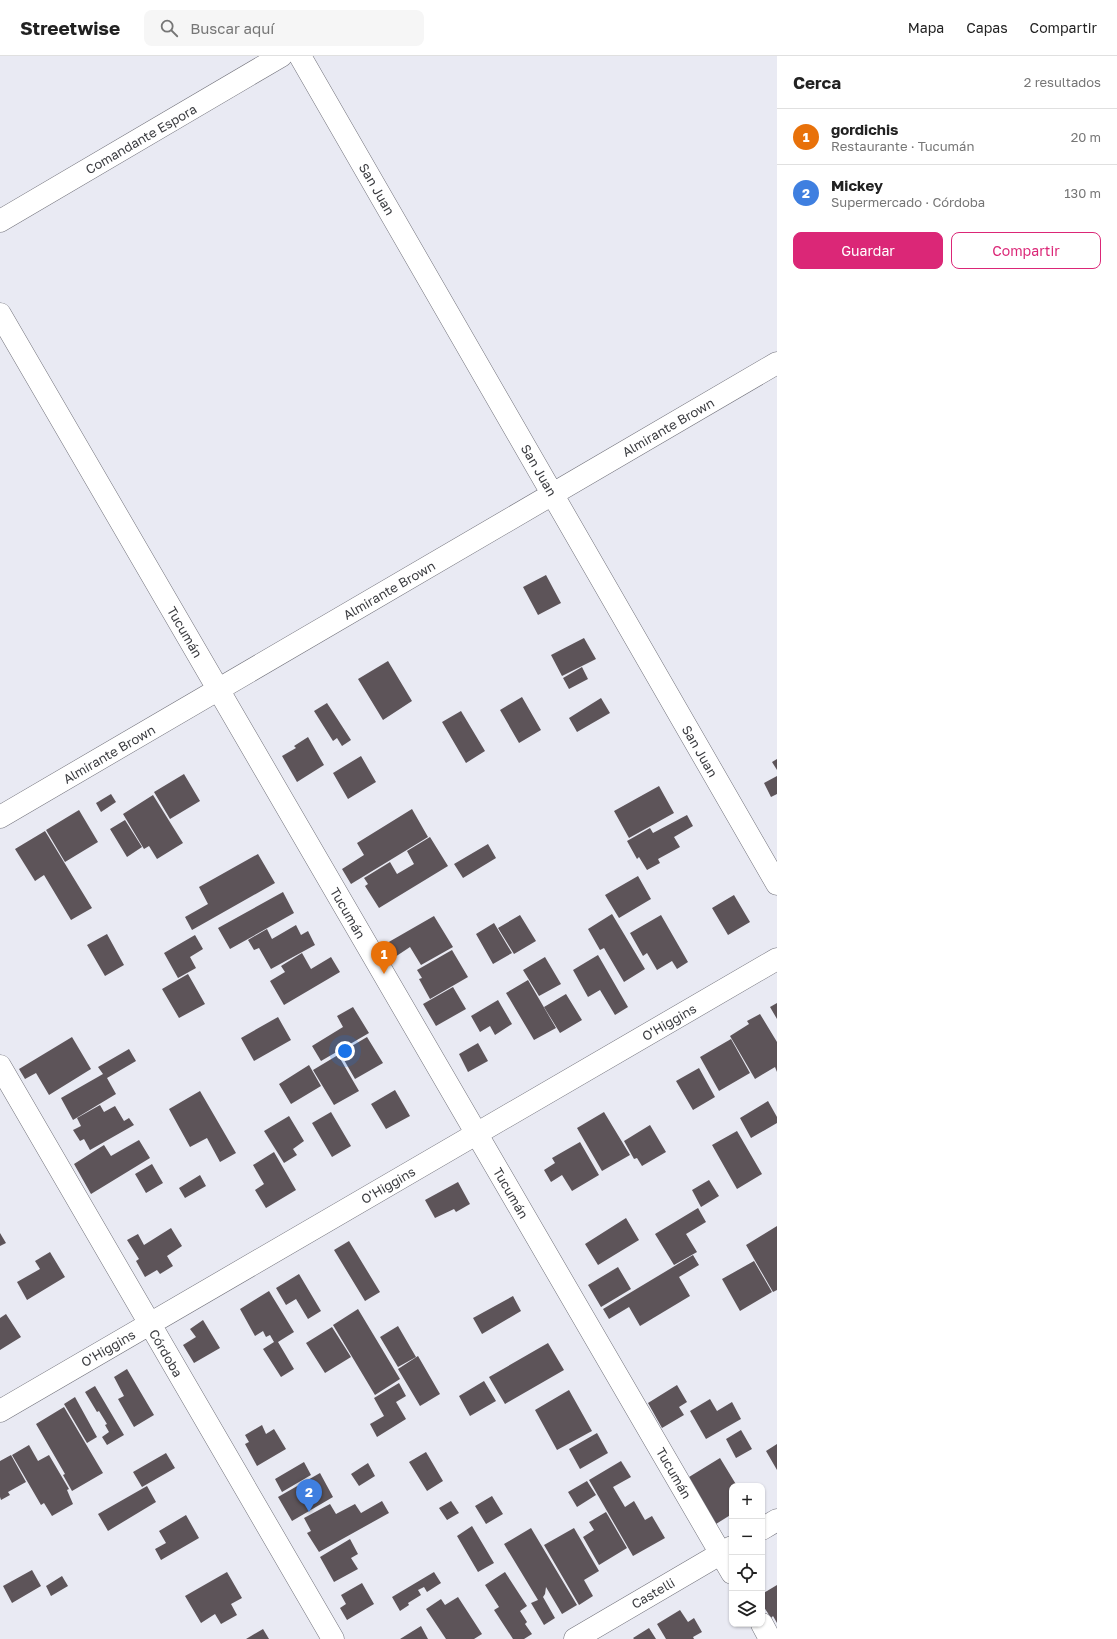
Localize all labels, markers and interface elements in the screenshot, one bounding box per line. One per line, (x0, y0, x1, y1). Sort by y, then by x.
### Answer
search box (144, 10, 424, 46)
text: Streetwise (20, 16, 120, 39)
icon: search (158, 17, 180, 39)
text: Buscar aquí (190, 19, 274, 37)
text: Mapa (908, 19, 944, 36)
text: Capas (966, 19, 1008, 36)
text: Compartir (1030, 19, 1097, 36)
text: Cerca (793, 72, 841, 93)
text: 2 resultados (1024, 74, 1101, 90)
street label: Comandante Espora (83, 101, 199, 177)
text: gordichis (831, 120, 898, 138)
text: 1 (803, 129, 809, 145)
text: 20 m (1071, 129, 1101, 145)
text: Restaurante · Tucumán (831, 138, 974, 154)
street label: San Juan (356, 160, 398, 218)
text: Mickey (831, 176, 883, 194)
text: 2 (802, 185, 810, 201)
text: 130 m (1064, 185, 1101, 201)
text: Supermercado · Córdoba (831, 194, 985, 210)
button: Guardar (793, 232, 943, 269)
button: Compartir (951, 232, 1101, 269)
street label: Almirante Brown (619, 394, 717, 460)
street label: San Juan (518, 441, 560, 499)
street label: Almirante Brown (340, 557, 438, 623)
street label: Tucumán (164, 604, 206, 660)
street label: Almirante Brown (60, 721, 158, 787)
street label: San Juan (679, 722, 721, 780)
street label: Tucumán (327, 885, 369, 941)
pin: 1 (371, 941, 397, 974)
street label: O'Higgins (639, 1000, 699, 1044)
your location (335, 1041, 355, 1061)
street label: O'Higgins (358, 1163, 418, 1207)
street label: Tucumán (490, 1165, 532, 1221)
street label: O'Higgins (78, 1326, 138, 1370)
street label: Córdoba (146, 1326, 186, 1380)
street label: Tucumán (653, 1445, 695, 1501)
pin: 2 (296, 1479, 322, 1512)
map controls (729, 1483, 765, 1627)
button: + (729, 1483, 765, 1519)
button: − (729, 1519, 765, 1555)
button: locate (729, 1555, 765, 1591)
street label: Castelli (628, 1574, 678, 1612)
button: layers (729, 1591, 765, 1627)

